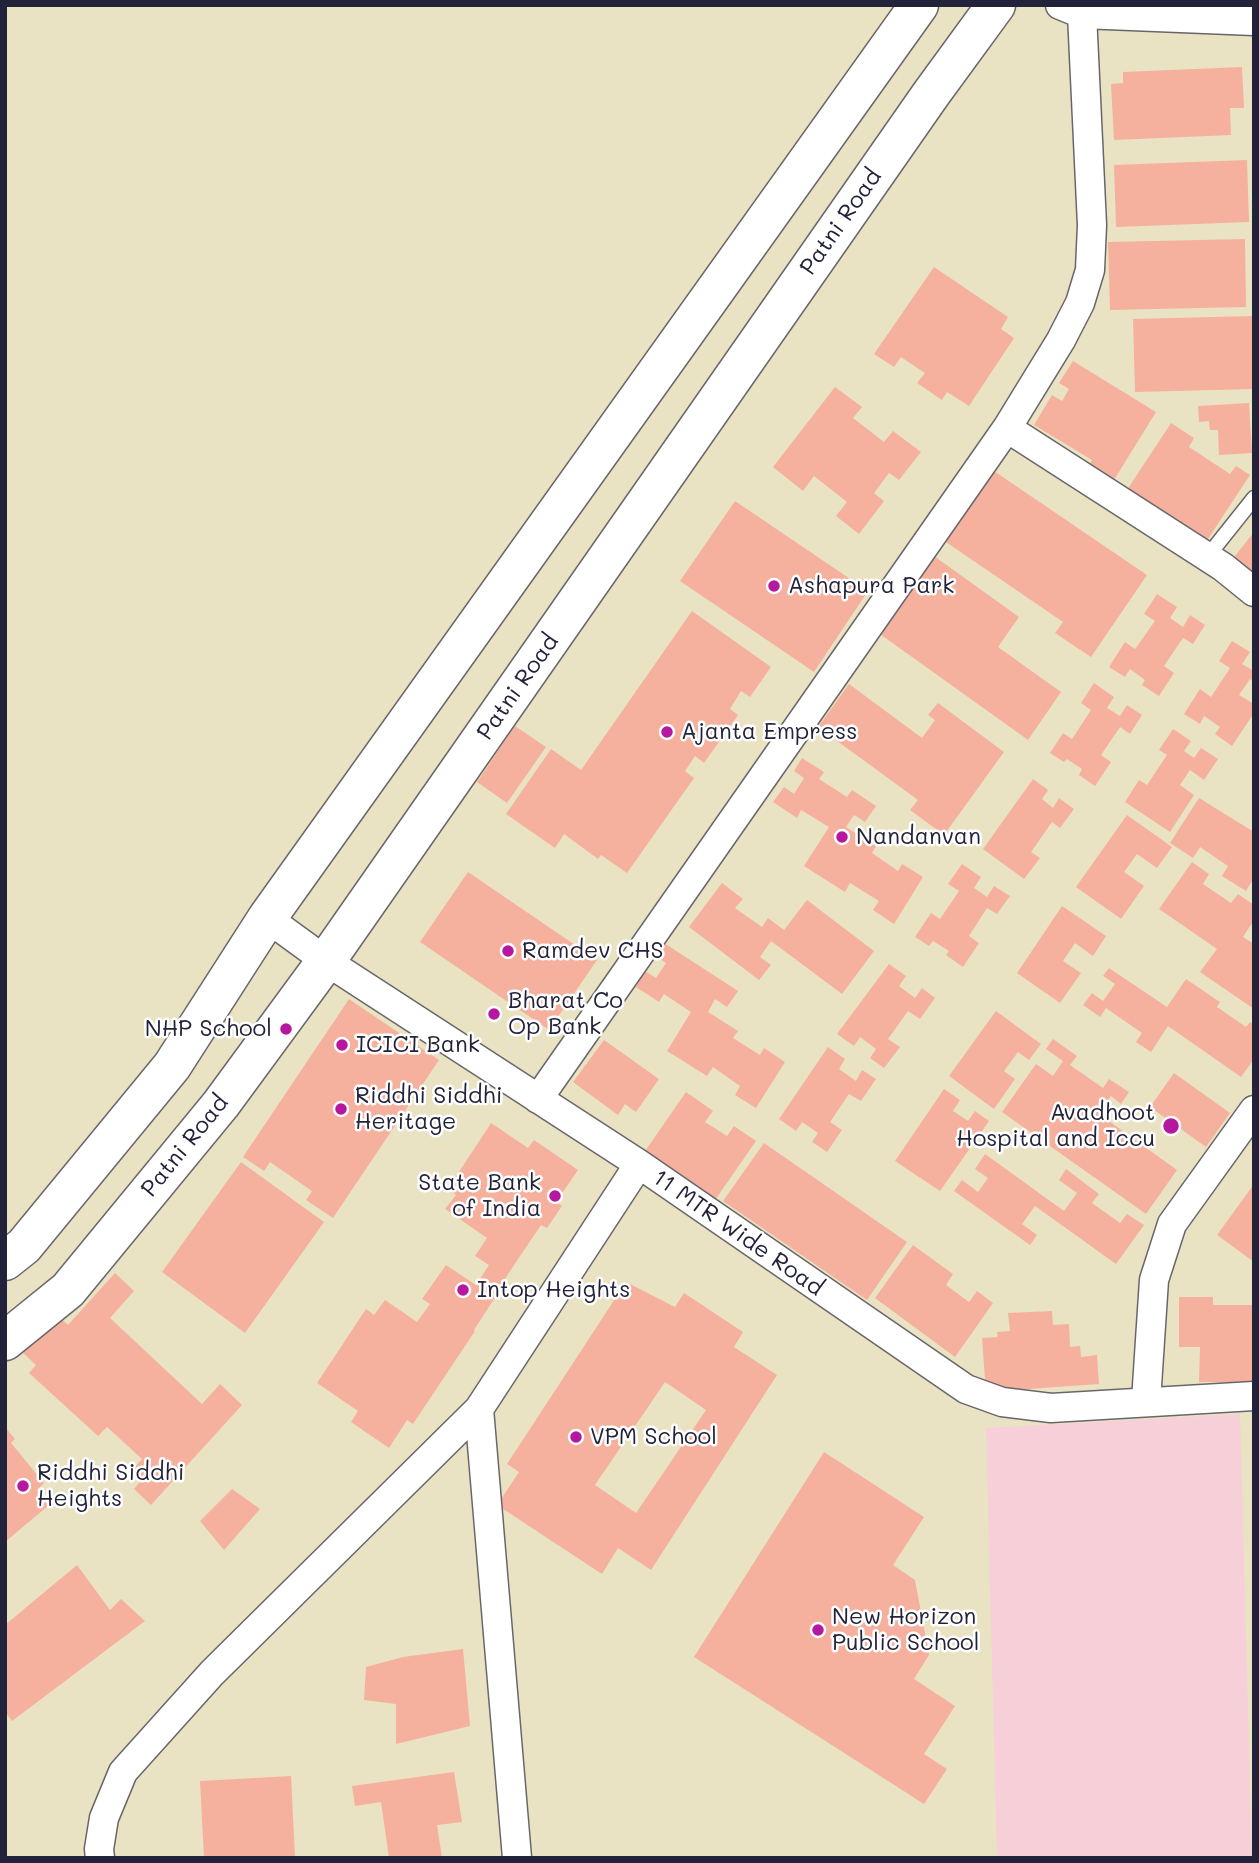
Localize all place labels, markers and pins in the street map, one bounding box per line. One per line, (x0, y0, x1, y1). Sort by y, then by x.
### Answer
place label: Ashapura Park (788, 572, 955, 600)
marker: Ashapura Park (766, 578, 782, 594)
place label: Ajanta Empress (681, 718, 857, 746)
marker: Ajanta Empress (659, 724, 675, 740)
place label: Nandanvan (856, 823, 981, 851)
marker: Nandanvan (834, 829, 850, 845)
place label: Ramdev CHS (522, 937, 664, 965)
marker: Ramdev CHS (500, 943, 516, 959)
place label: Bharat Co Op Bank (508, 987, 623, 1041)
marker: Bharat Co Op Bank (486, 1006, 502, 1022)
place label: NHP School (145, 1015, 272, 1043)
marker: NHP School (278, 1021, 294, 1037)
place label: ICICI Bank (356, 1031, 480, 1059)
marker: ICICI Bank (334, 1037, 350, 1053)
place label: Riddhi Siddhi Heritage (355, 1082, 502, 1136)
place label: Avadhoot Hospital and Iccu (956, 1099, 1155, 1153)
marker: Riddhi Siddhi Heritage (333, 1101, 349, 1117)
marker: Avadhoot Hospital and Iccu (1161, 1116, 1181, 1136)
place label: State Bank of India (418, 1169, 541, 1223)
marker: State Bank of India (547, 1188, 563, 1204)
place label: Intop Heights (477, 1276, 630, 1304)
marker: Intop Heights (455, 1282, 471, 1298)
place label: VPM School (590, 1423, 717, 1451)
marker: VPM School (568, 1429, 584, 1445)
place label: Riddhi Siddhi Heights (37, 1459, 184, 1513)
marker: Riddhi Siddhi Heights (15, 1478, 31, 1494)
place label: New Horizon Public School (832, 1603, 979, 1657)
marker: New Horizon Public School (810, 1622, 826, 1638)

